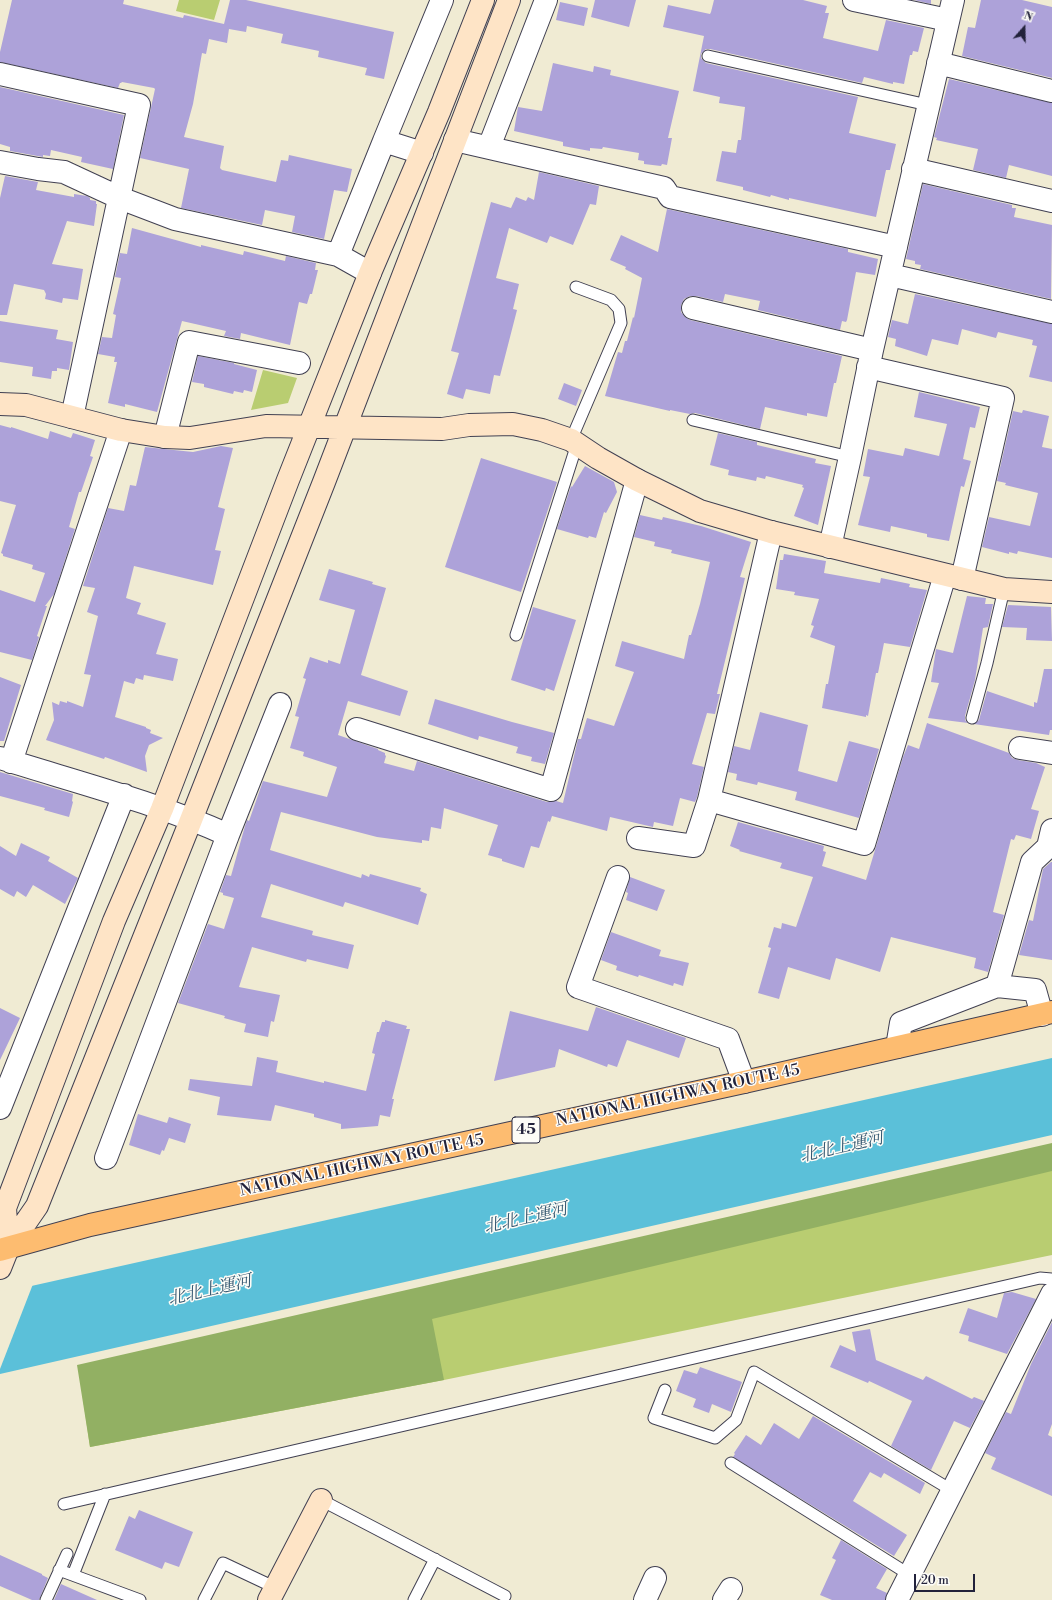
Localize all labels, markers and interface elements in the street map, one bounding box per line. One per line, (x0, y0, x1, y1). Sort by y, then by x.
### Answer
north arrow (1004, 8, 1044, 48)
text: N (1022, 9, 1035, 25)
street label: NATIONAL HIGHWAY ROUTE 45 (554, 1061, 802, 1131)
road number: 45 (512, 1117, 540, 1143)
water label: 北北上運河 (798, 1129, 886, 1167)
street label: NATIONAL HIGHWAY ROUTE 45 (238, 1131, 486, 1201)
water label: 北北上運河 (482, 1200, 570, 1238)
water label: 北北上運河 (166, 1272, 254, 1310)
scale bar (916, 1566, 977, 1592)
text: 20 m (921, 1573, 949, 1588)

